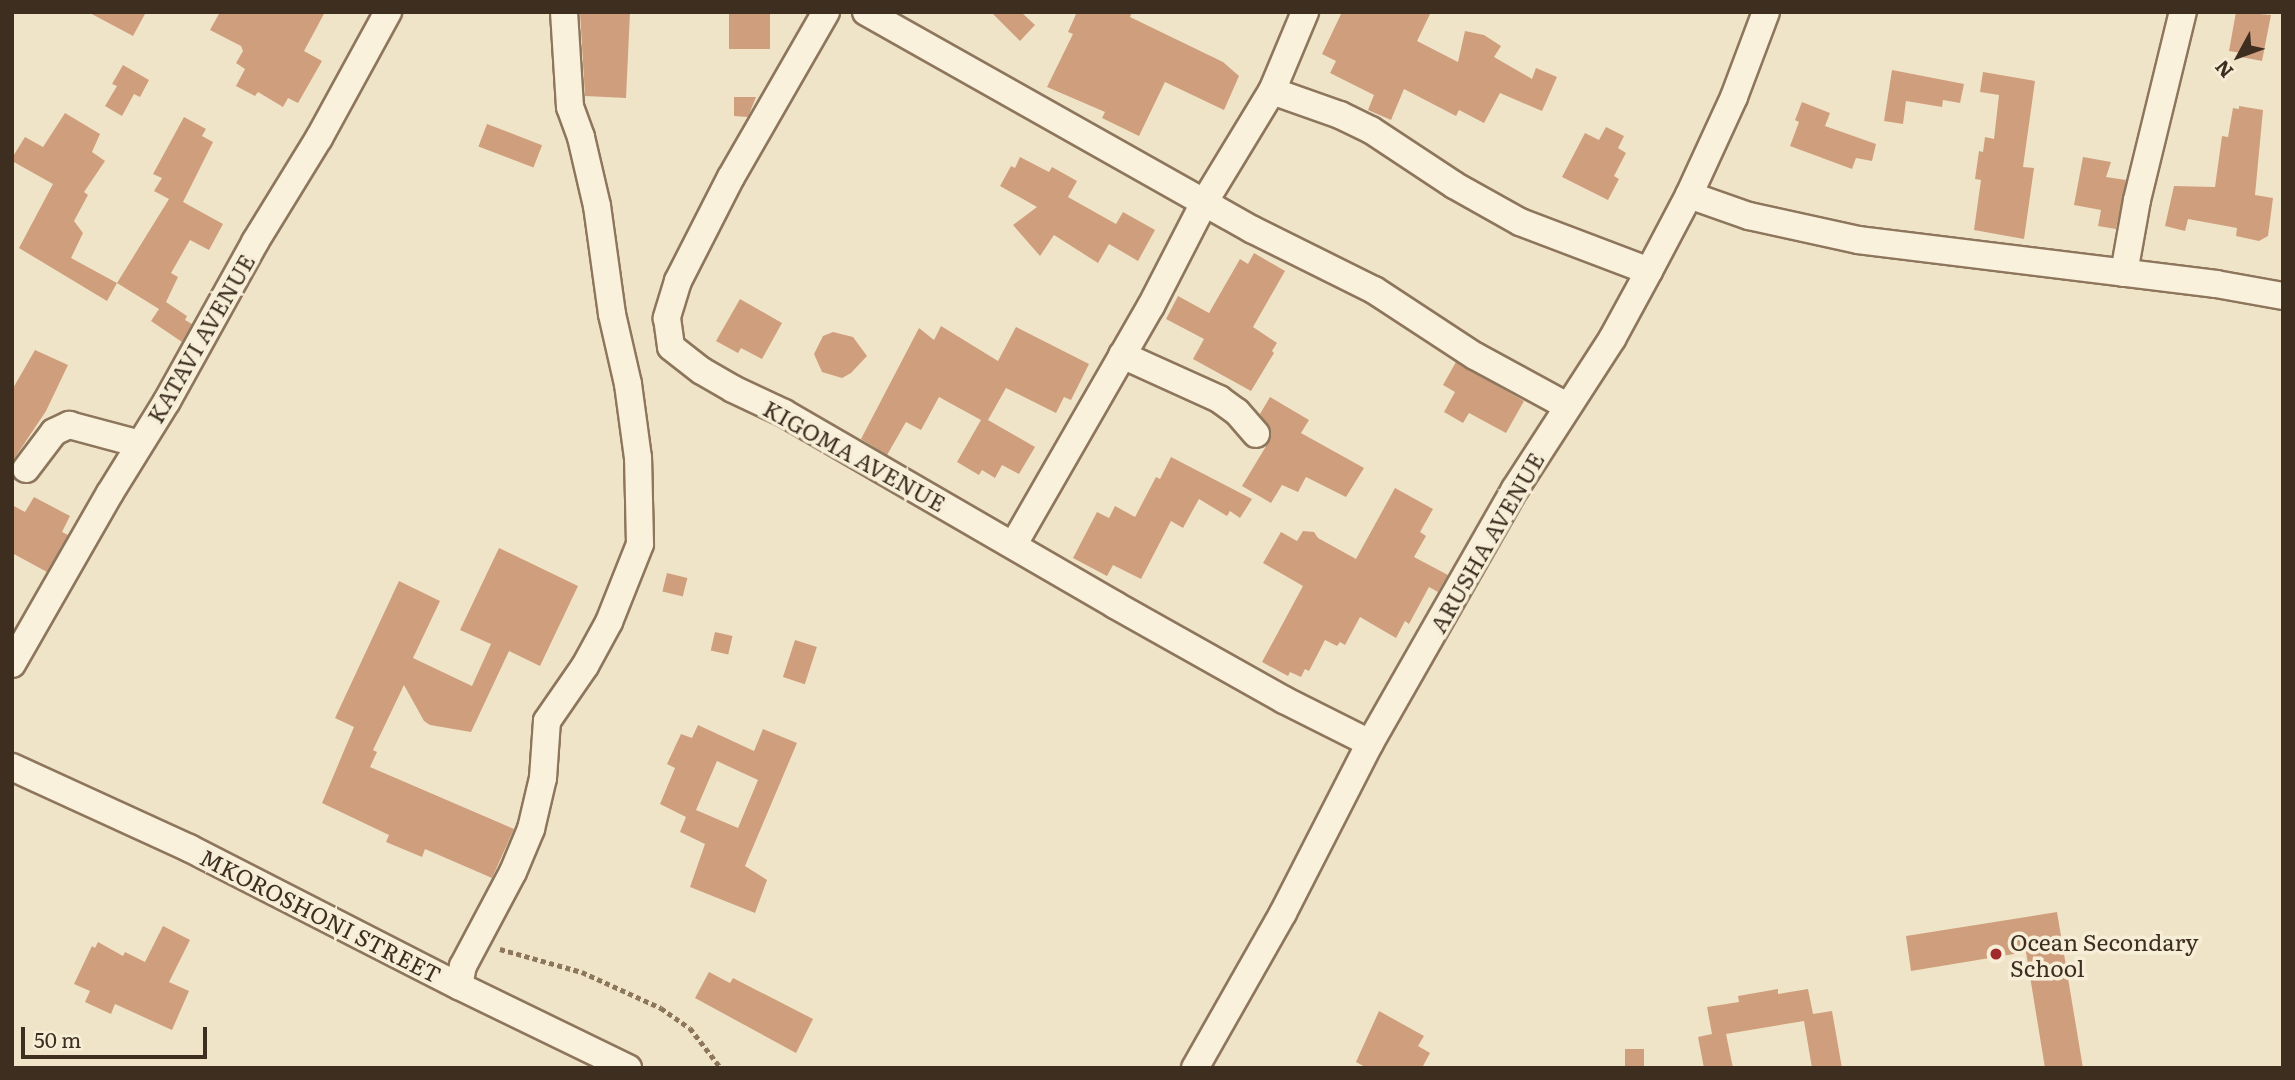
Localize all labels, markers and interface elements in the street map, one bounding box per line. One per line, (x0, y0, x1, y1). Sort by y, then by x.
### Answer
north arrow (2204, 21, 2274, 91)
text: N (2207, 55, 2239, 85)
street label: KATAVI AVENUE (140, 249, 260, 427)
street label: KIGOMA AVENUE (759, 393, 951, 517)
street label: ARUSHA AVENUE (1423, 447, 1549, 637)
street label: MKOROSHONI STREET (196, 842, 446, 988)
place label: Ocean Secondary School (2010, 927, 2199, 981)
marker: Ocean Secondary School (1988, 946, 2004, 962)
scale bar (24, 1014, 210, 1058)
text: 50 m (34, 1023, 81, 1054)

